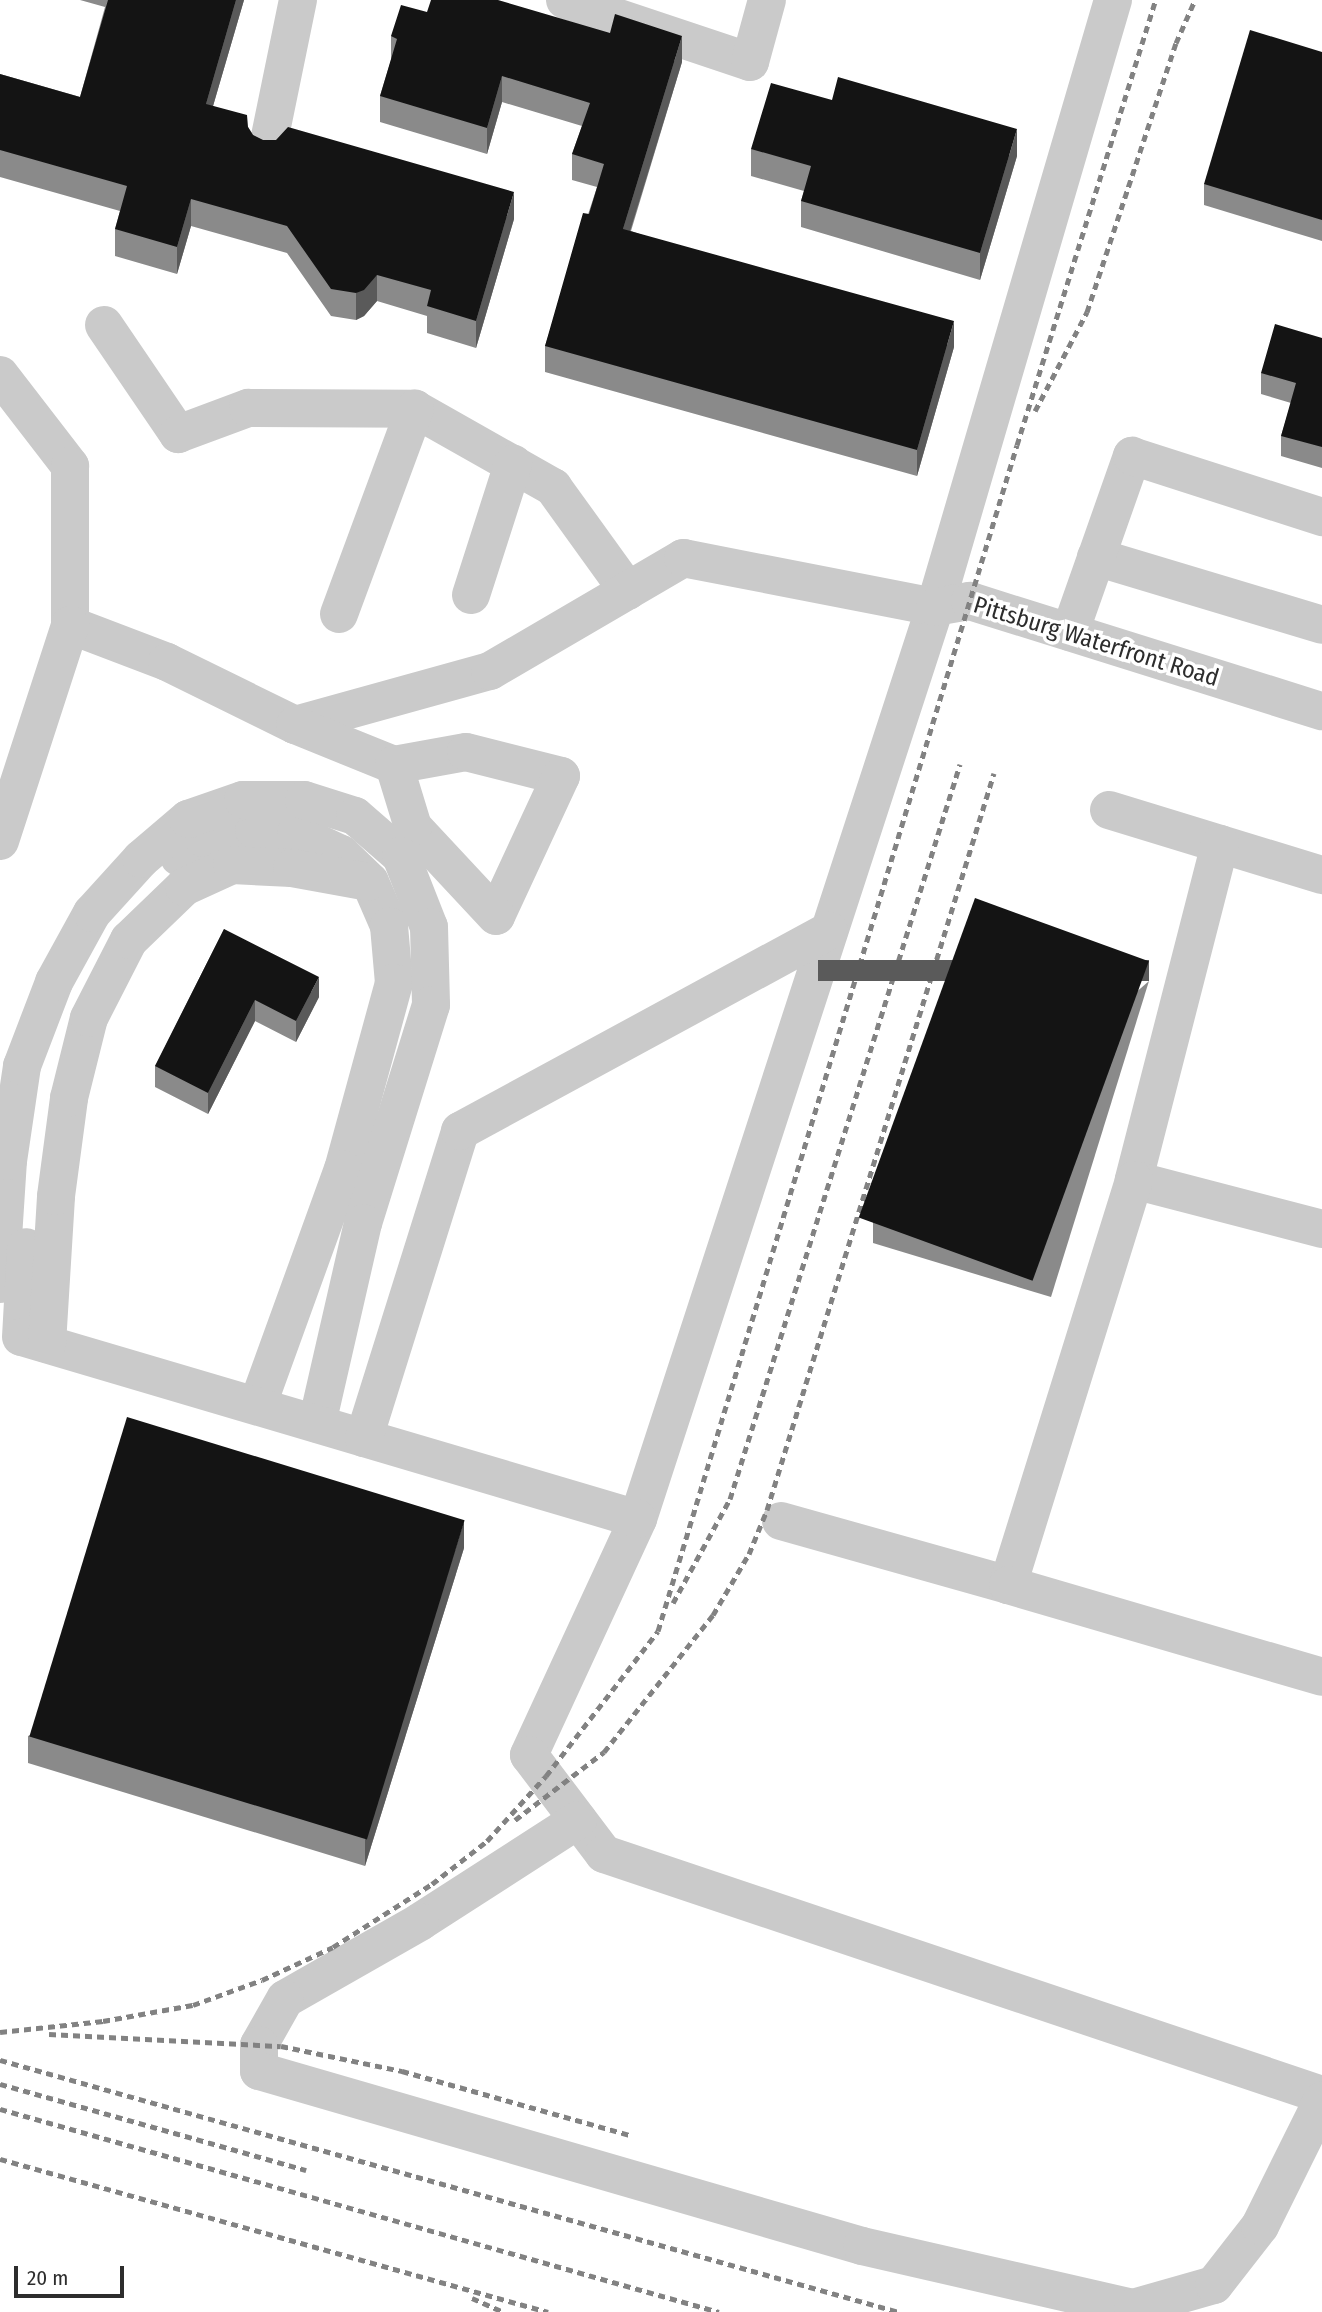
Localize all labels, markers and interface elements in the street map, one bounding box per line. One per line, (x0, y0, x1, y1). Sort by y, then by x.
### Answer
street label: Pittsburg Waterfront Road (970, 591, 1222, 693)
scale bar (18, 2252, 128, 2296)
text: 20 m (27, 2265, 68, 2291)

